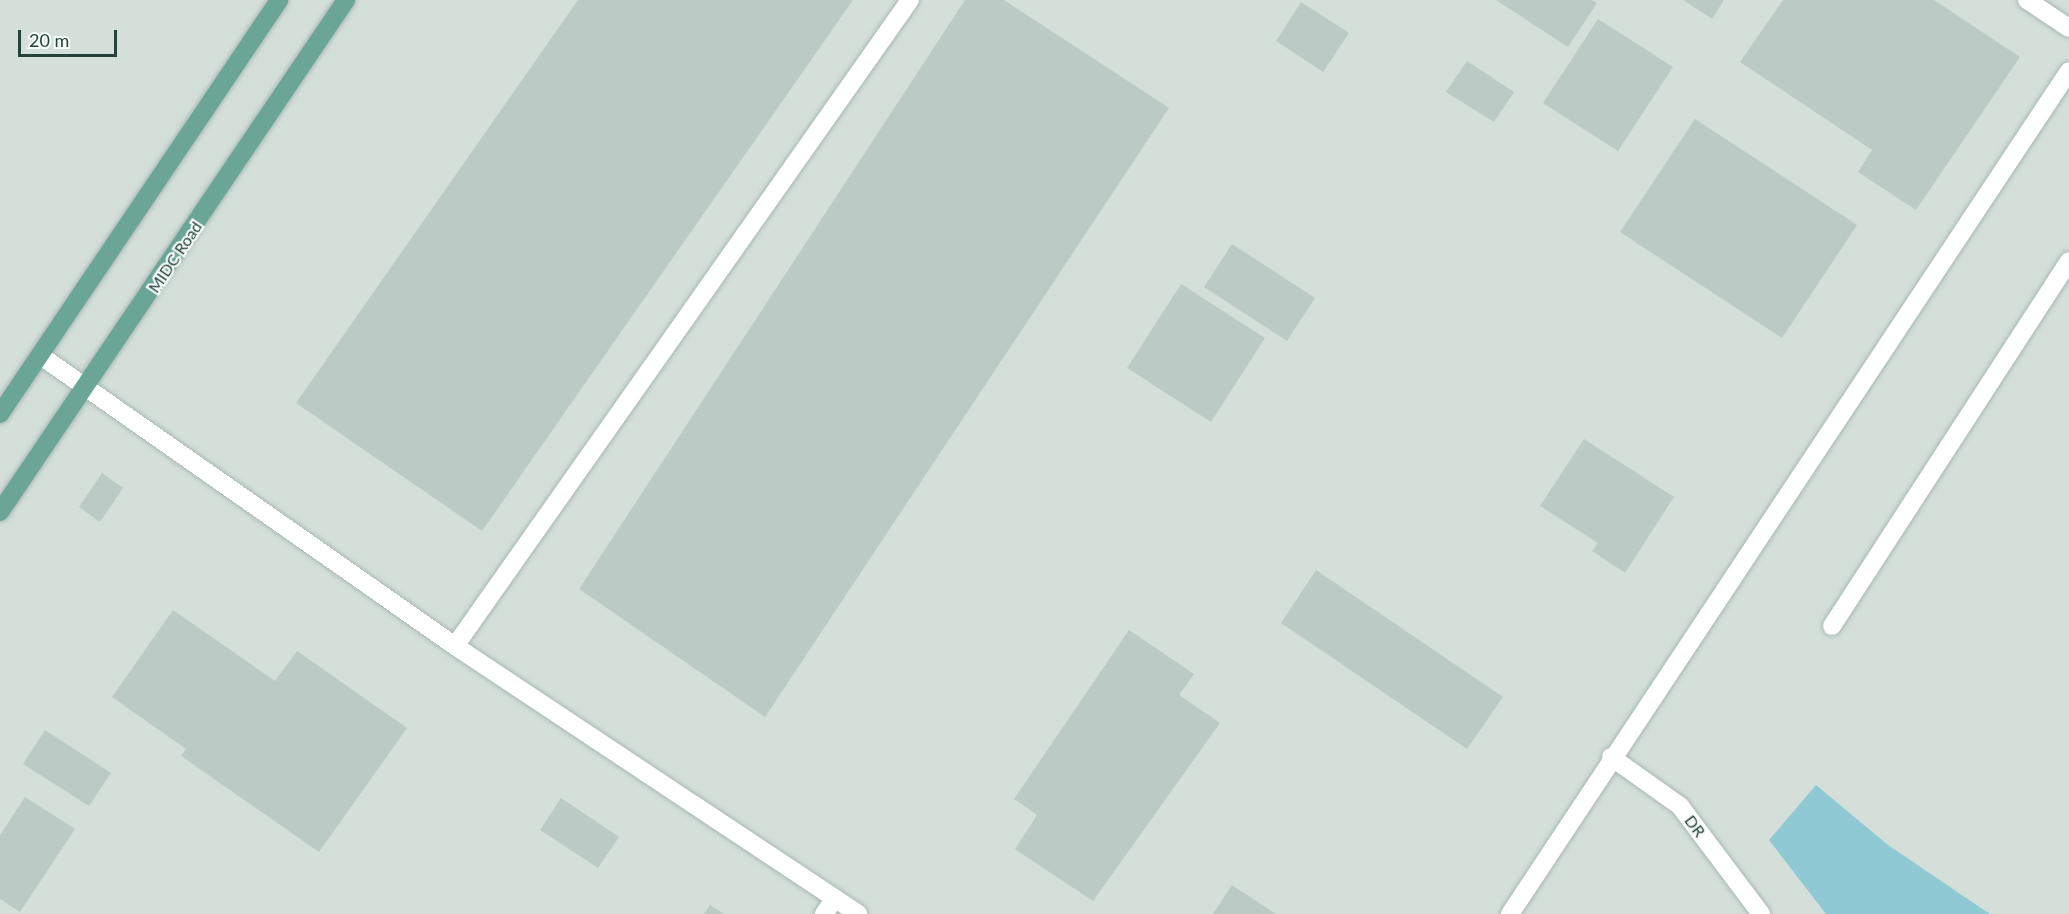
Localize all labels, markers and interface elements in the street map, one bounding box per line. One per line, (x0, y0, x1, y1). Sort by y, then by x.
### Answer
scale bar (21, 18, 120, 56)
text: 20 m (29, 29, 69, 51)
street label: MIDC Road (144, 218, 206, 296)
street label: DR (1681, 811, 1709, 841)

